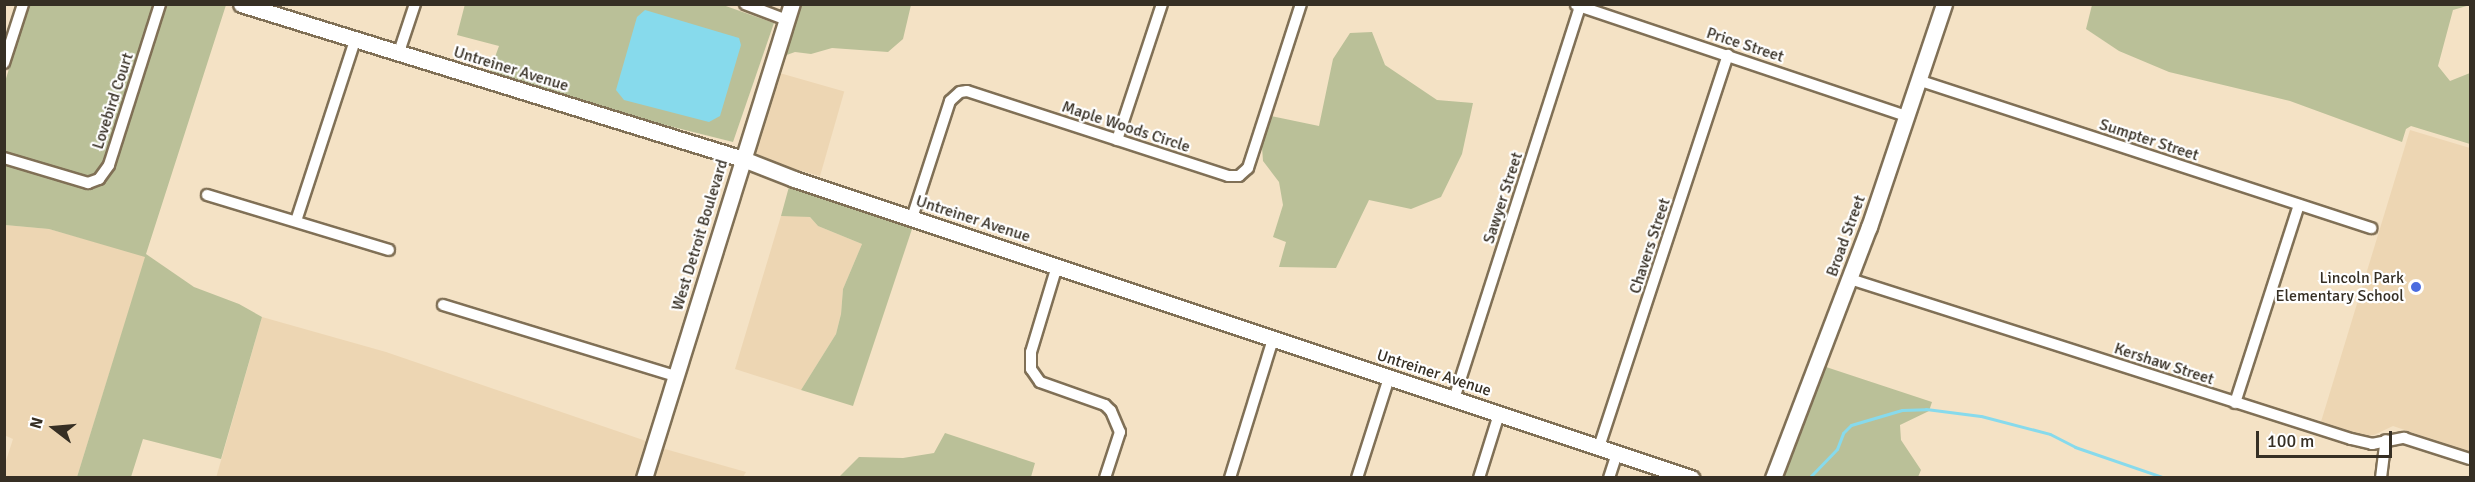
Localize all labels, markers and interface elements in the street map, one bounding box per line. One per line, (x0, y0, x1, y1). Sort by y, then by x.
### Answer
street label: Price Street (1704, 24, 1786, 66)
street label: Untreiner Avenue (451, 42, 571, 96)
street label: Lovebird Court (88, 50, 138, 152)
street label: Maple Woods Circle (1059, 97, 1193, 157)
street label: Sumpter Street (2097, 115, 2201, 165)
street label: Sawyer Street (1479, 150, 1527, 246)
street label: West Detroit Boulevard (668, 157, 732, 313)
street label: Untreiner Avenue (913, 191, 1033, 247)
street label: Broad Street (1822, 193, 1870, 279)
street label: Chavers Street (1626, 196, 1674, 296)
place label: Lincoln Park Elementary School (2275, 268, 2404, 306)
marker: Lincoln Park Elementary School (2409, 280, 2423, 294)
street label: Kershaw Street (2112, 339, 2216, 389)
street label: Untreiner Avenue (1374, 345, 1494, 401)
north arrow (24, 398, 84, 458)
text: N (26, 415, 48, 431)
scale bar (2259, 419, 2396, 457)
text: 100 m (2267, 430, 2314, 452)

